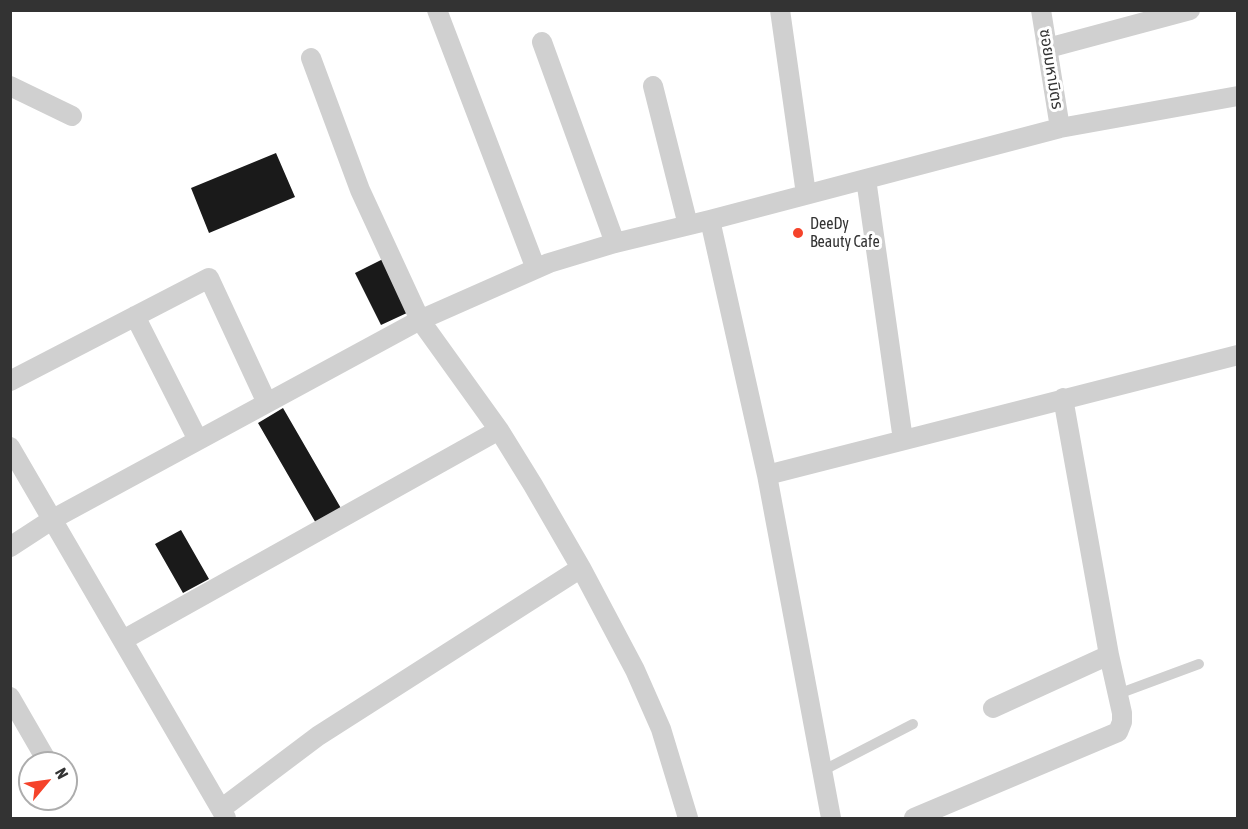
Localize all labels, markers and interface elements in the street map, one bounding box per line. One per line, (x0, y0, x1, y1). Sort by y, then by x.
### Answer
street label: ซอยมหามิตร (1035, 27, 1067, 111)
place label: DeeDy Beauty Cafe (810, 214, 880, 252)
marker: DeeDy Beauty Cafe (791, 226, 805, 240)
north arrow (18, 751, 78, 811)
text: N (52, 765, 72, 782)

